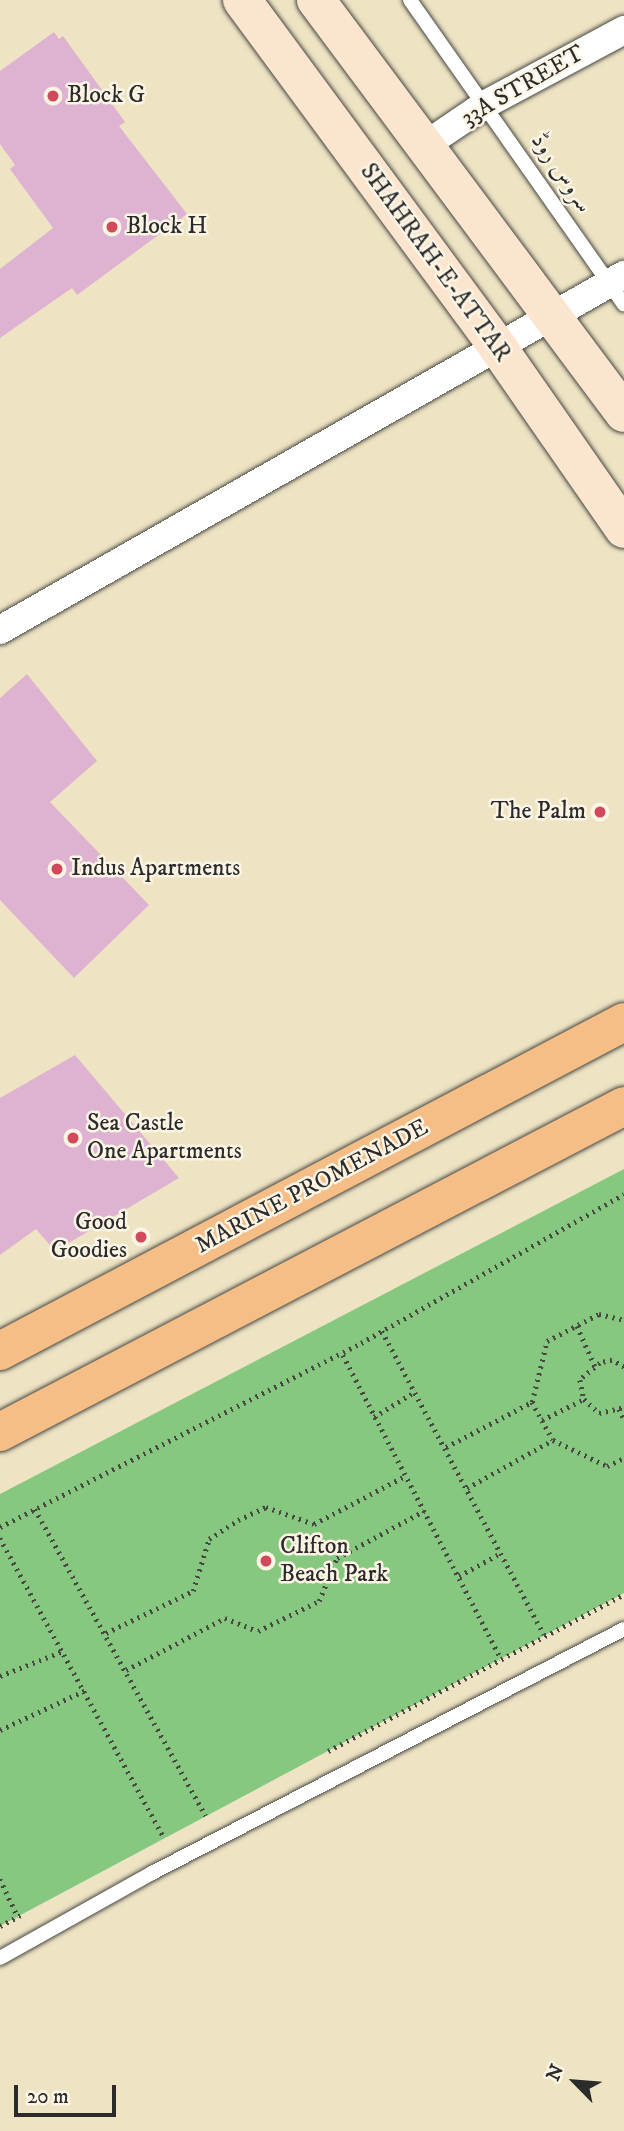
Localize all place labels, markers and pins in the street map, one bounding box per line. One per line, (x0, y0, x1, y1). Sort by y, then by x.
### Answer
place label: Block G (67, 82, 145, 110)
marker: Block G (45, 88, 61, 104)
place label: Block H (126, 213, 207, 241)
marker: Block H (104, 219, 120, 235)
place label: The Palm (491, 798, 586, 826)
marker: The Palm (592, 804, 608, 820)
place label: Indus Apartments (71, 855, 240, 883)
marker: Indus Apartments (49, 861, 65, 877)
place label: Sea Castle One Apartments (87, 1110, 242, 1166)
marker: Sea Castle One Apartments (65, 1130, 81, 1146)
place label: Good Goodies (51, 1209, 127, 1265)
marker: Good Goodies (133, 1229, 149, 1245)
place label: Clifton Beach Park (280, 1533, 388, 1589)
marker: Clifton Beach Park (258, 1553, 274, 1569)

